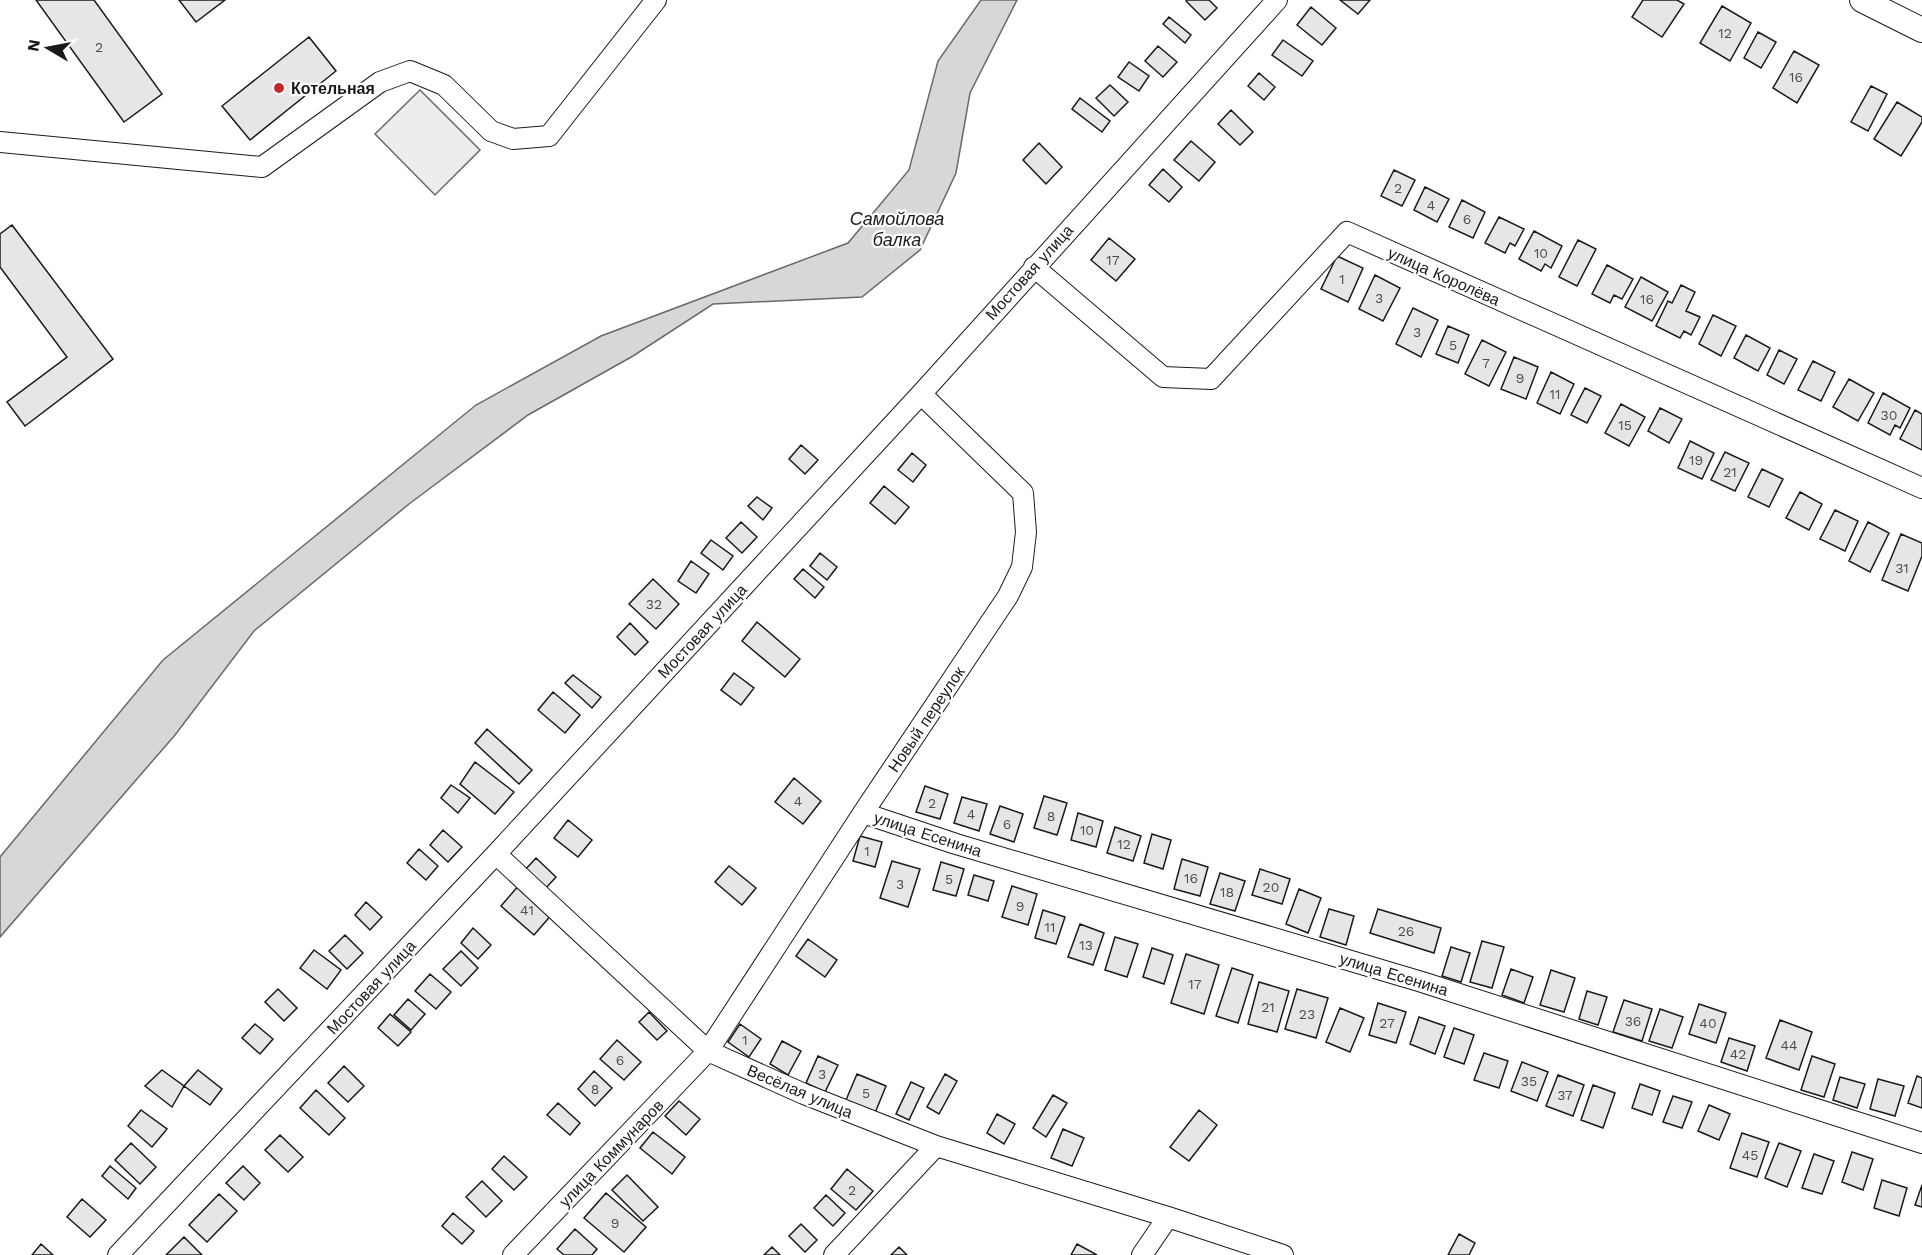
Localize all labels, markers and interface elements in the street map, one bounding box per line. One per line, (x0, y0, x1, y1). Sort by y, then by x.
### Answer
north arrow (18, 18, 78, 78)
house number: 12 (1718, 25, 1732, 41)
text: N (23, 38, 44, 53)
house number: 2 (95, 39, 103, 55)
house number: 16 (1789, 69, 1803, 85)
place label: Котельная (291, 79, 375, 98)
marker: Котельная (272, 81, 286, 95)
house number: 2 (1394, 180, 1402, 196)
house number: 4 (1427, 197, 1435, 213)
water label: Самойлова балка (850, 208, 944, 250)
house number: 6 (1463, 211, 1471, 227)
street label: Мостовая улица (982, 221, 1077, 324)
street label: улица Королёва (1385, 243, 1503, 310)
house number: 10 (1534, 245, 1548, 261)
house number: 17 (1106, 252, 1120, 268)
house number: 1 (1339, 271, 1345, 287)
house number: 3 (1375, 290, 1383, 306)
house number: 16 (1640, 291, 1654, 307)
house number: 3 (1413, 324, 1421, 340)
house number: 5 (1449, 337, 1457, 353)
house number: 7 (1482, 355, 1490, 371)
house number: 9 (1516, 370, 1524, 386)
house number: 11 (1550, 386, 1560, 402)
house number: 30 (1881, 407, 1897, 423)
house number: 15 (1618, 417, 1632, 433)
house number: 19 (1689, 452, 1703, 468)
house number: 21 (1723, 464, 1737, 480)
house number: 31 (1895, 560, 1909, 576)
street label: Мостовая улица (654, 580, 751, 682)
house number: 32 (646, 596, 662, 612)
street label: Новый переулок (884, 662, 969, 776)
house number: 4 (794, 793, 802, 809)
house number: 2 (928, 795, 936, 811)
house number: 4 (967, 806, 975, 822)
street label: улица Есенина (871, 808, 984, 861)
house number: 8 (1047, 808, 1055, 824)
house number: 6 (1003, 816, 1011, 832)
house number: 10 (1080, 822, 1094, 838)
house number: 12 (1117, 836, 1131, 852)
house number: 1 (864, 843, 870, 859)
house number: 16 (1184, 870, 1198, 886)
house number: 5 (945, 871, 953, 887)
house number: 3 (896, 876, 904, 892)
house number: 20 (1263, 879, 1279, 895)
house number: 18 (1220, 884, 1234, 900)
house number: 9 (1016, 898, 1024, 914)
house number: 41 (520, 902, 534, 918)
house number: 11 (1045, 919, 1055, 935)
house number: 26 (1398, 923, 1414, 939)
street label: Мостовая улица (323, 936, 420, 1038)
house number: 13 (1079, 937, 1093, 953)
street label: улица Есенина (1337, 949, 1450, 1000)
house number: 17 (1188, 976, 1202, 992)
house number: 21 (1261, 999, 1275, 1015)
house number: 23 (1299, 1006, 1315, 1022)
house number: 36 (1625, 1013, 1641, 1029)
house number: 27 (1379, 1015, 1395, 1031)
house number: 40 (1699, 1015, 1717, 1031)
house number: 1 (742, 1032, 748, 1048)
house number: 44 (1780, 1037, 1798, 1053)
house number: 42 (1730, 1046, 1746, 1062)
house number: 6 (616, 1052, 624, 1068)
street label: Весёлая улица (744, 1061, 856, 1122)
house number: 3 (818, 1066, 826, 1082)
house number: 35 (1521, 1073, 1537, 1089)
house number: 8 (591, 1081, 599, 1097)
house number: 5 (862, 1085, 870, 1101)
house number: 37 (1557, 1087, 1573, 1103)
street label: улица Коммунаров (555, 1096, 667, 1211)
house number: 45 (1742, 1147, 1758, 1163)
house number: 2 (848, 1182, 856, 1198)
house number: 9 (611, 1215, 619, 1231)

